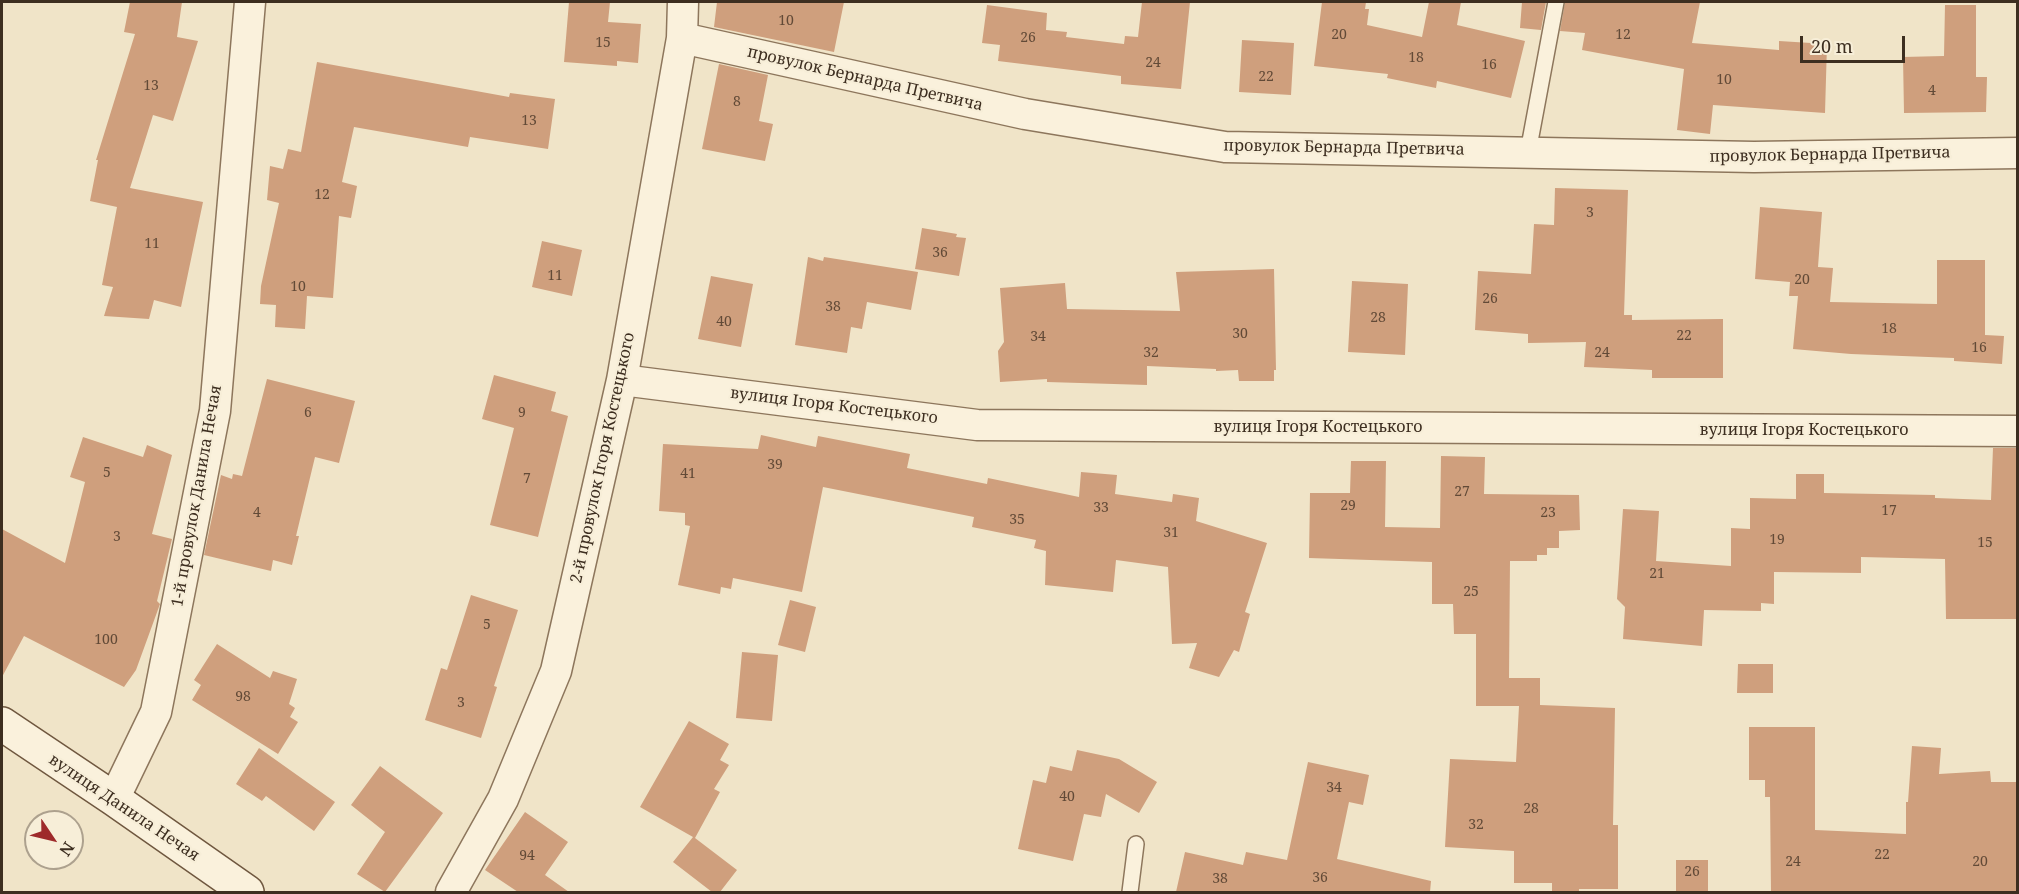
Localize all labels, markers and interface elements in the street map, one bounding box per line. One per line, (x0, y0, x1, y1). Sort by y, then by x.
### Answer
house number: 10 (778, 13, 794, 29)
scale bar (1803, 24, 1908, 62)
house number: 20 (1331, 27, 1347, 43)
house number: 12 (1615, 27, 1631, 43)
house number: 26 (1020, 30, 1036, 46)
text: 20 m (1811, 34, 1853, 58)
house number: 15 (595, 35, 611, 51)
street label: провулок Бернарда Претвича (745, 43, 985, 115)
house number: 18 (1408, 50, 1424, 66)
house number: 24 (1145, 55, 1161, 71)
house number: 16 (1481, 57, 1497, 73)
house number: 22 (1258, 69, 1274, 85)
house number: 10 (1716, 72, 1732, 88)
house number: 13 (143, 78, 159, 94)
house number: 4 (1928, 83, 1936, 99)
house number: 8 (733, 94, 741, 110)
house number: 13 (521, 113, 537, 129)
street label: провулок Бернарда Претвича (1223, 136, 1465, 160)
street label: провулок Бернарда Претвича (1709, 143, 1951, 167)
house number: 12 (314, 187, 330, 203)
house number: 3 (1586, 205, 1594, 221)
house number: 11 (144, 236, 160, 252)
house number: 36 (932, 245, 948, 261)
house number: 11 (547, 268, 563, 284)
house number: 20 (1794, 272, 1810, 288)
house number: 10 (290, 279, 306, 295)
house number: 26 (1482, 291, 1498, 307)
house number: 38 (825, 299, 841, 315)
house number: 28 (1370, 310, 1386, 326)
house number: 40 (716, 314, 732, 330)
house number: 18 (1881, 321, 1897, 337)
house number: 30 (1232, 326, 1248, 342)
house number: 22 (1676, 328, 1692, 344)
house number: 34 (1030, 329, 1046, 345)
street label: 2-й провулок Ігоря Костецького (567, 331, 639, 585)
house number: 16 (1971, 340, 1987, 356)
house number: 32 (1143, 345, 1159, 361)
house number: 24 (1594, 345, 1610, 361)
street label: 1-й провулок Данила Нечая (168, 384, 226, 608)
street label: вулиця Ігоря Костецького (729, 384, 939, 428)
house number: 6 (304, 405, 312, 421)
house number: 9 (518, 405, 526, 421)
street label: вулиця Ігоря Костецького (1214, 417, 1422, 437)
street label: вулиця Ігоря Костецького (1700, 420, 1908, 440)
house number: 39 (767, 457, 783, 473)
house number: 5 (103, 465, 111, 481)
house number: 41 (680, 466, 696, 482)
house number: 7 (523, 471, 531, 487)
house number: 27 (1454, 484, 1470, 500)
house number: 29 (1340, 498, 1356, 514)
house number: 33 (1093, 500, 1109, 516)
house number: 17 (1881, 503, 1897, 519)
house number: 4 (253, 505, 261, 521)
house number: 23 (1540, 505, 1556, 521)
house number: 35 (1009, 512, 1025, 528)
house number: 31 (1163, 525, 1179, 541)
house number: 3 (113, 529, 121, 545)
house number: 19 (1769, 532, 1785, 548)
house number: 15 (1977, 535, 1993, 551)
house number: 21 (1649, 566, 1665, 582)
house number: 25 (1463, 584, 1479, 600)
house number: 5 (483, 617, 491, 633)
house number: 100 (94, 632, 118, 648)
house number: 98 (235, 689, 251, 705)
house number: 3 (457, 695, 465, 711)
street label: вулиця Данила Нечая (45, 750, 203, 866)
house number: 34 (1326, 780, 1342, 796)
house number: 40 (1059, 789, 1075, 805)
house number: 28 (1523, 801, 1539, 817)
north arrow (24, 810, 84, 870)
house number: 32 (1468, 817, 1484, 833)
text: N (54, 838, 80, 861)
house number: 22 (1874, 847, 1890, 863)
house number: 94 (519, 848, 535, 864)
house number: 24 (1785, 854, 1801, 870)
house number: 20 (1972, 854, 1988, 870)
house number: 26 (1684, 864, 1700, 880)
house number: 36 (1312, 870, 1328, 886)
house number: 38 (1212, 871, 1228, 887)

